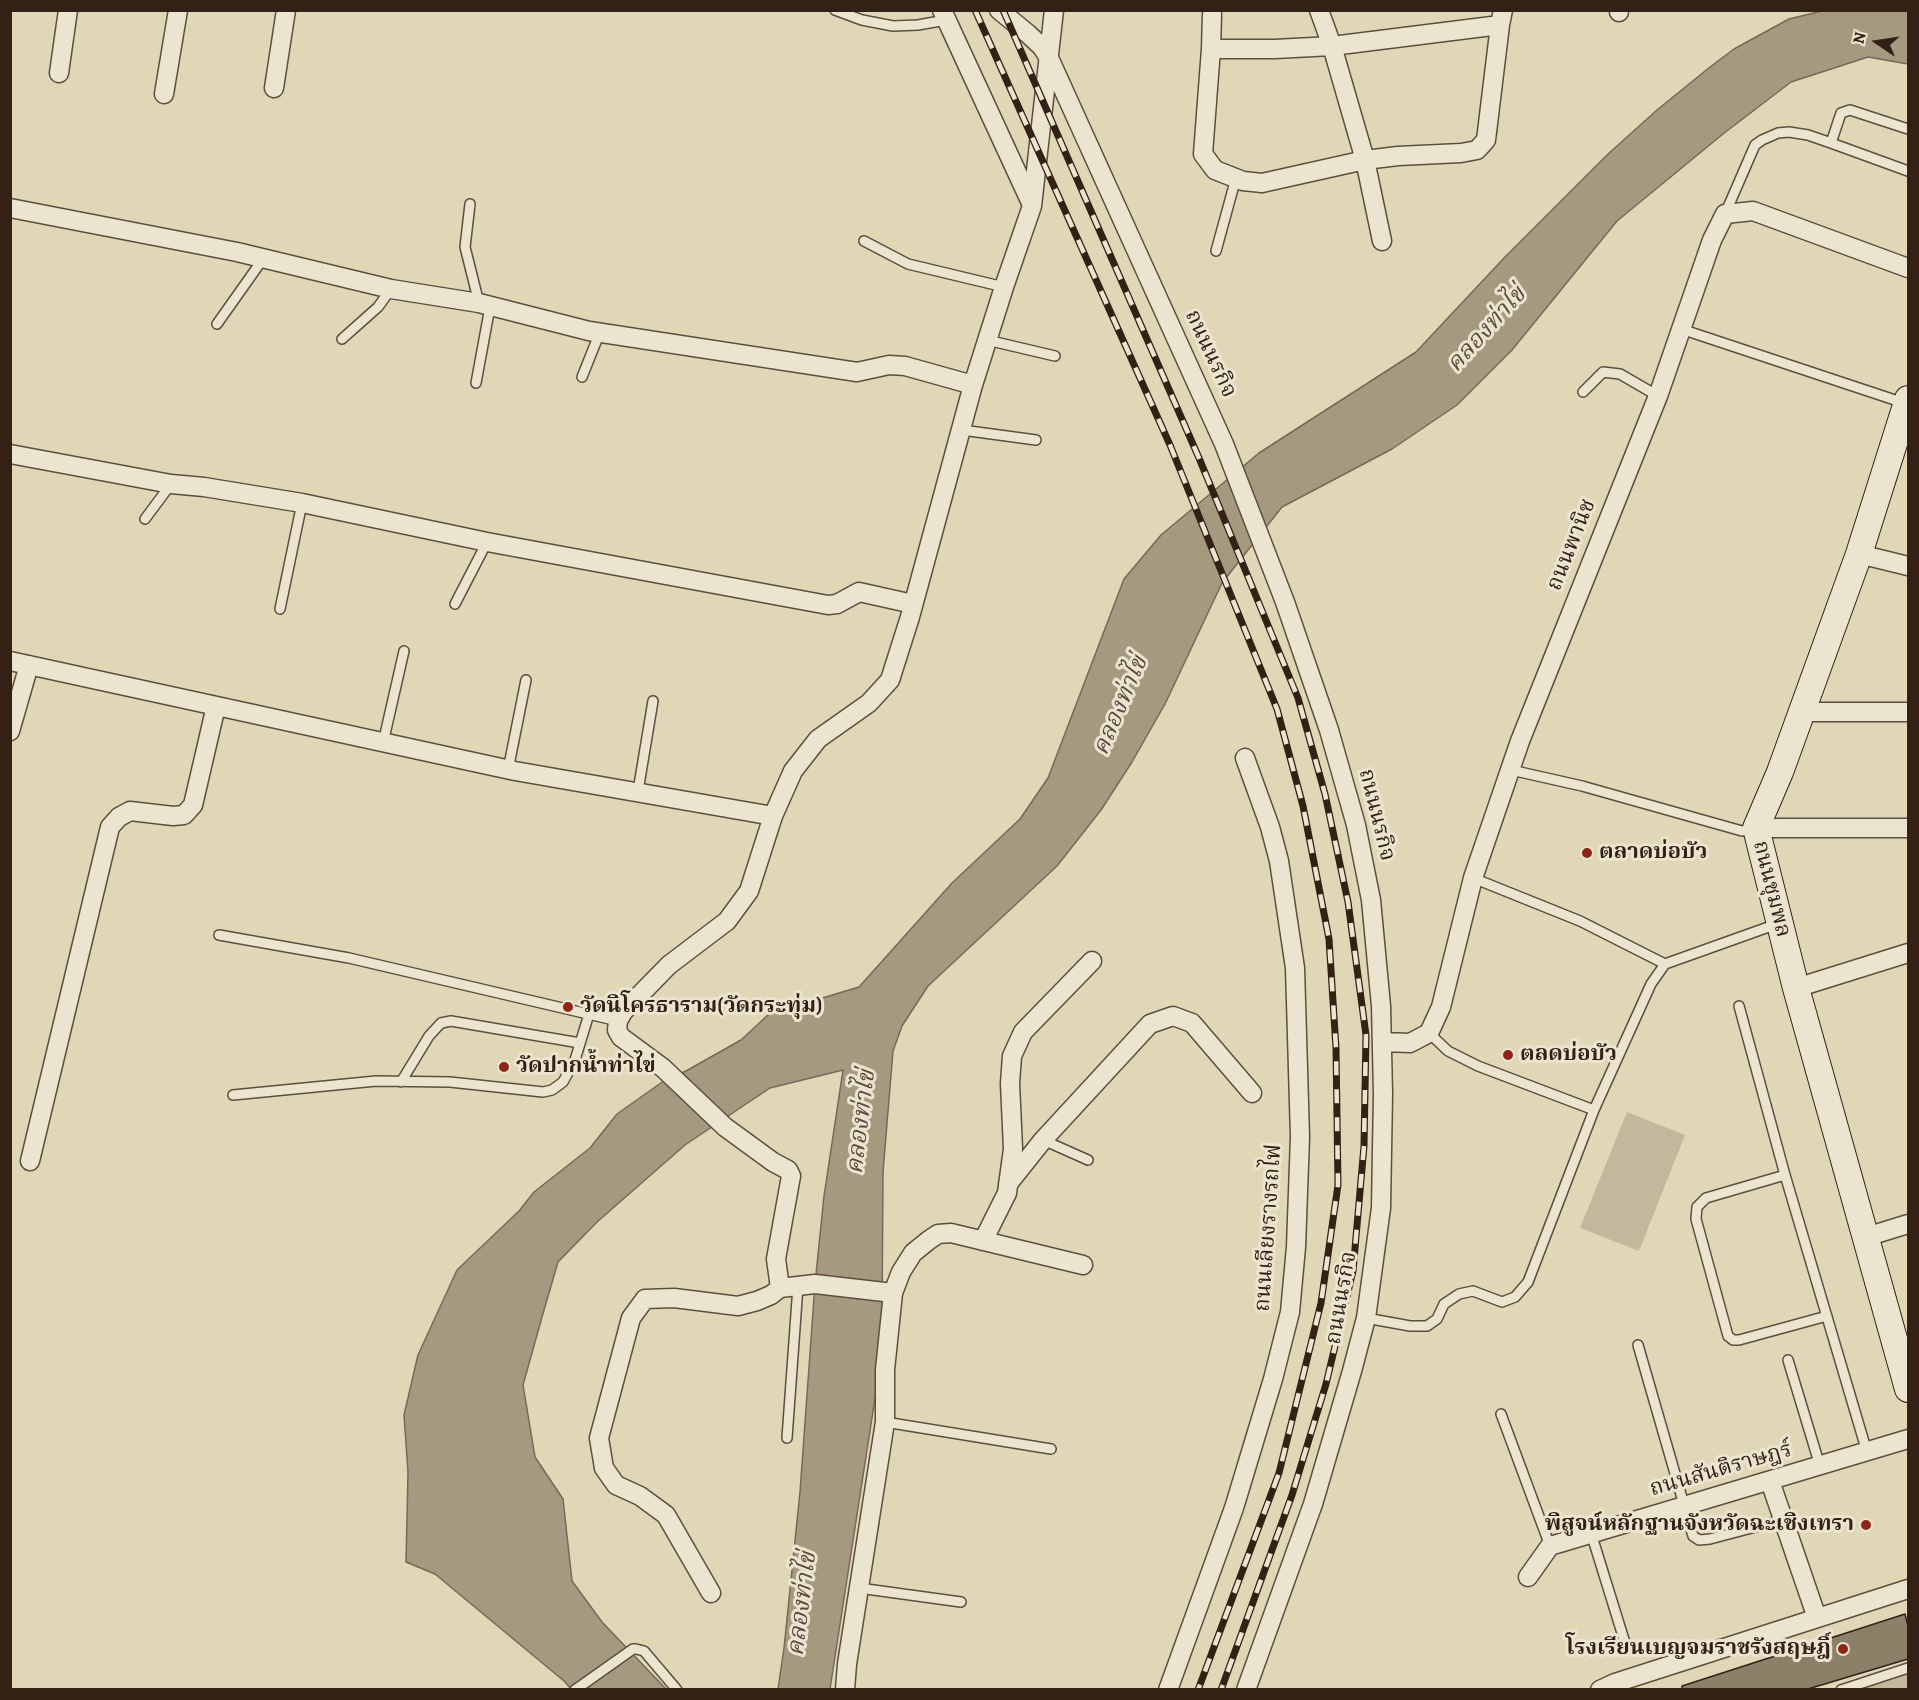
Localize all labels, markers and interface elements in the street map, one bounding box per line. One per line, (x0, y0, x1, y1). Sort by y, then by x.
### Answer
north arrow (1847, 12, 1907, 72)
text: N (1847, 30, 1871, 46)
water label: คลองท่าไข่ (1441, 281, 1533, 379)
street label: ถนนนรกิจ (1178, 306, 1242, 402)
street label: ถนนพานิช (1542, 495, 1602, 595)
water label: คลองท่าไข่ (1087, 652, 1155, 760)
street label: ถนนนรกิจ (1352, 766, 1400, 864)
street label: ถนนชุมพล (1746, 838, 1796, 940)
place label: ตลาดบ่อบัว (1599, 840, 1707, 866)
marker: ตลาดบ่อบัว (1580, 846, 1594, 860)
place label: วัดนิโครธาราม(วัดกระทุ่ม) (580, 994, 822, 1020)
marker: วัดนิโครธาราม(วัดกระทุ่ม) (561, 1000, 575, 1014)
place label: ตลดบ่อบัว (1520, 1042, 1617, 1068)
marker: ตลดบ่อบัว (1501, 1048, 1515, 1062)
place label: วัดปากน้ำท่าไข่ (516, 1054, 656, 1080)
marker: วัดปากน้ำท่าไข่ (497, 1060, 511, 1074)
water label: คลองท่าไข่ (841, 1068, 883, 1176)
street label: ถนนเลียงรางรถไฟ (1250, 1143, 1288, 1313)
street label: ถนนนรกิจ (1321, 1249, 1363, 1347)
street label: ถนนสันติราษฎร์ (1647, 1437, 1795, 1503)
place label: พิสูจน์หลักฐานจังหวัดฉะเชิงเทรา (1545, 1512, 1854, 1538)
marker: พิสูจน์หลักฐานจังหวัดฉะเชิงเทรา (1859, 1518, 1873, 1532)
water label: คลองท่าไข่ (782, 1550, 824, 1658)
place label: โรงเรียนเบญจมราชรังสฤษฎิ์ (1566, 1636, 1831, 1662)
marker: โรงเรียนเบญจมราชรังสฤษฎิ์ (1836, 1642, 1850, 1656)

